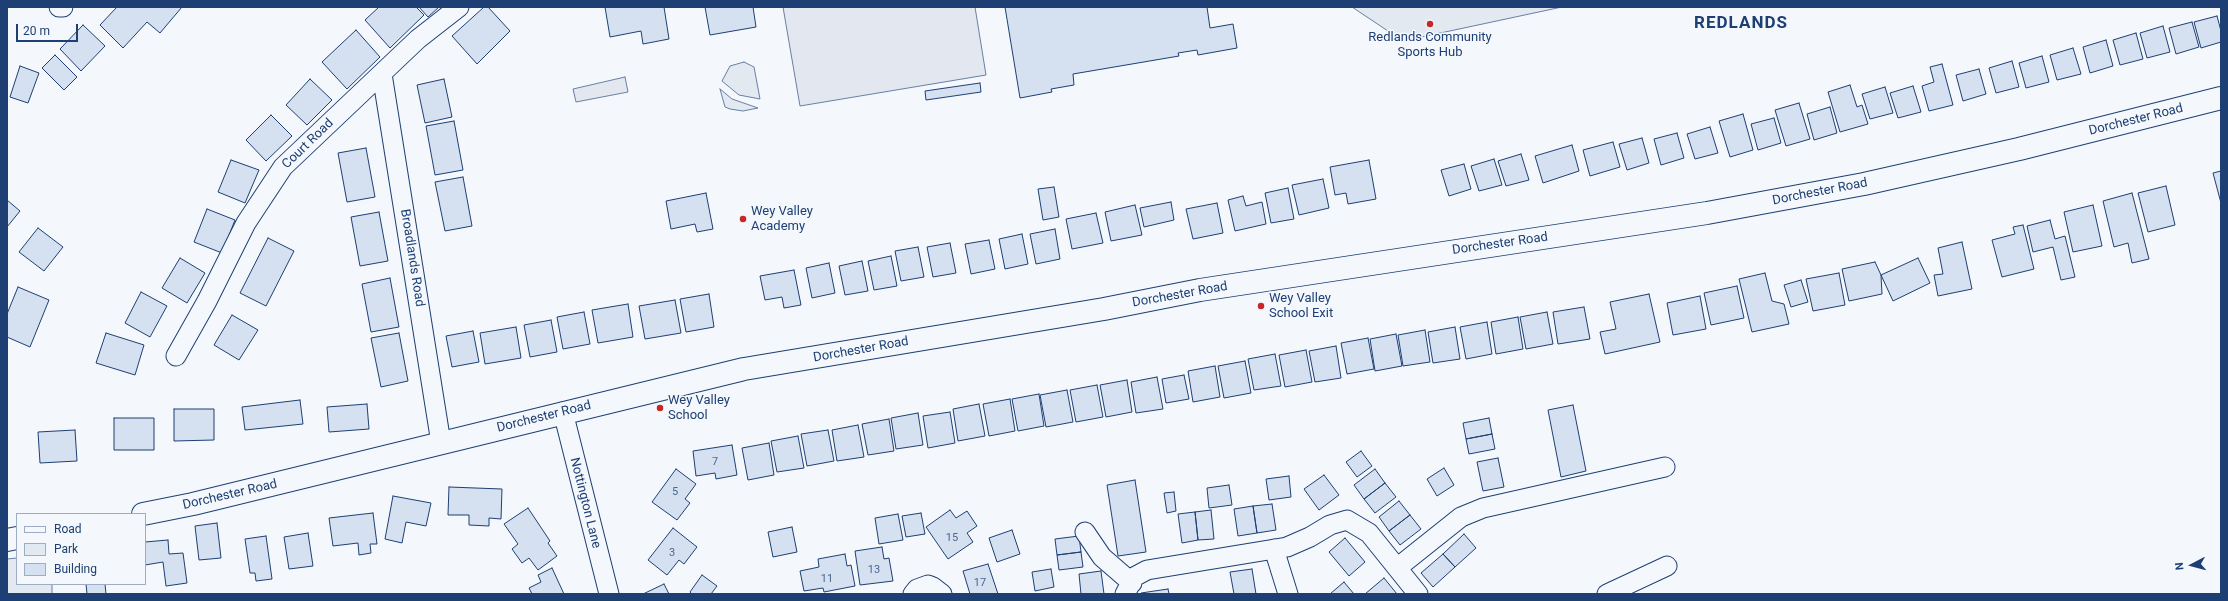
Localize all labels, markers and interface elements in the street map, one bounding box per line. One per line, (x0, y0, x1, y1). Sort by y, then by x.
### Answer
district label: REDLANDS (1694, 14, 1788, 34)
scale bar (18, 16, 80, 42)
marker: Redlands Community Sports Hub (1425, 19, 1435, 29)
text: 20 m (23, 24, 50, 38)
place label: Redlands Community Sports Hub (1368, 30, 1492, 61)
street label: Dorchester Road (2087, 101, 2185, 139)
street label: Court Road (279, 116, 337, 172)
street label: Dorchester Road (1771, 175, 1869, 209)
place label: Wey Valley Academy (751, 204, 813, 235)
street label: Broadlands Road (397, 208, 427, 308)
marker: Wey Valley Academy (738, 214, 748, 224)
street label: Dorchester Road (1451, 230, 1549, 258)
street label: Dorchester Road (1131, 279, 1229, 311)
place label: Wey Valley School Exit (1269, 291, 1333, 322)
marker: Wey Valley School Exit (1256, 301, 1266, 311)
street label: Dorchester Road (812, 334, 910, 366)
place label: Wey Valley School (668, 393, 730, 424)
street label: Dorchester Road (495, 398, 593, 436)
marker: Wey Valley School (655, 403, 665, 413)
house number: 7 (712, 455, 718, 469)
street label: Nottington Lane (566, 456, 604, 550)
street label: Dorchester Road (181, 477, 279, 513)
house number: 5 (672, 485, 678, 499)
legend (16, 513, 146, 585)
text: Road (54, 522, 82, 536)
house number: 15 (946, 531, 958, 545)
text: Park (54, 542, 78, 556)
north arrow (2172, 545, 2212, 585)
house number: 3 (669, 546, 675, 560)
text: Building (54, 562, 97, 576)
text: N (2173, 562, 2186, 571)
house number: 13 (868, 563, 880, 577)
house number: 11 (821, 572, 833, 586)
house number: 17 (974, 576, 986, 590)

